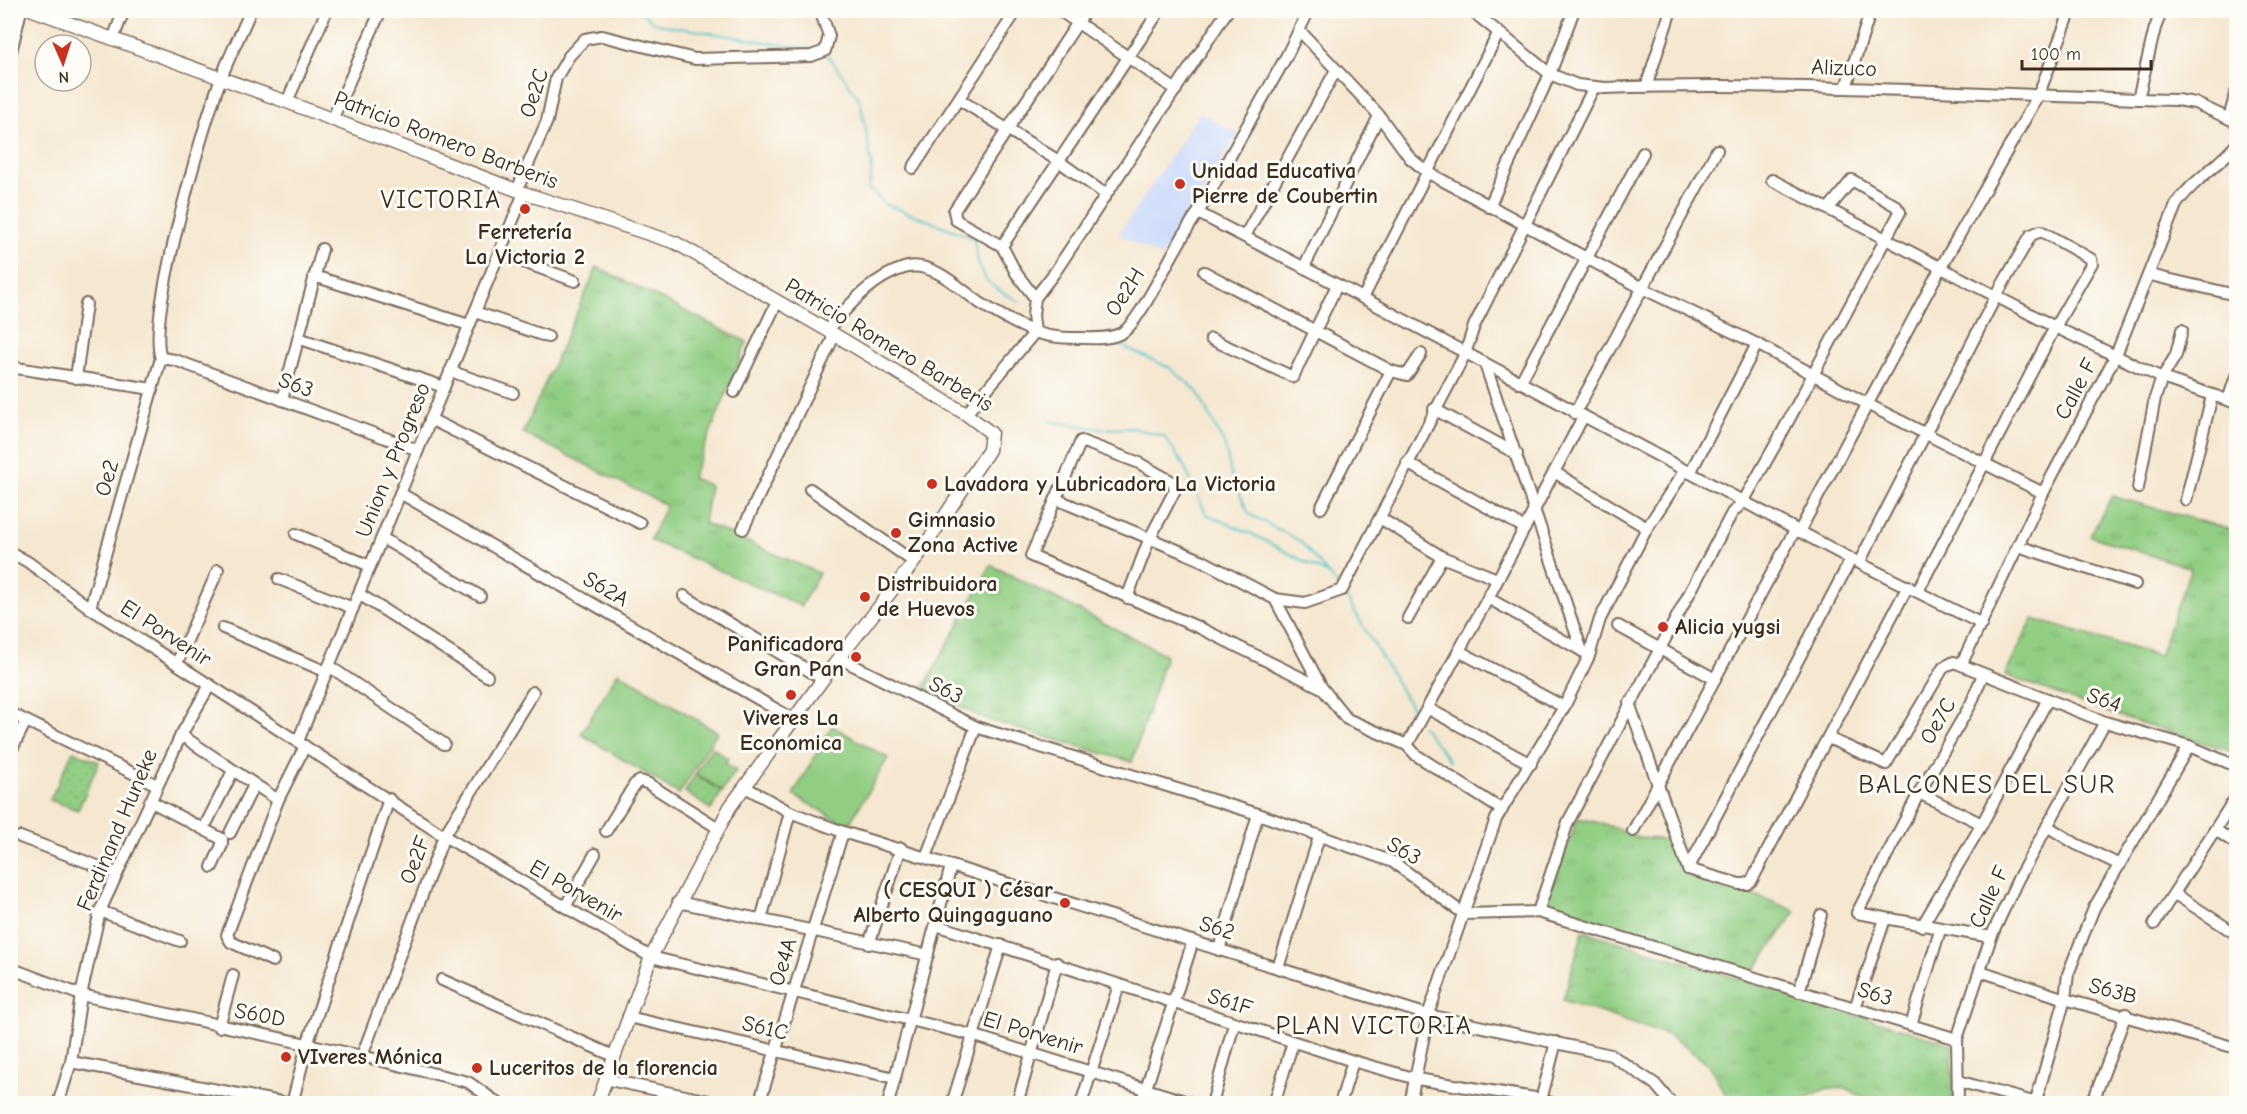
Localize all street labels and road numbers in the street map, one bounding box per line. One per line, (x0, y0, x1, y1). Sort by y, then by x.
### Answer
street label: Alizuco (1811, 54, 1877, 82)
street label: Oe2C (514, 65, 554, 121)
street label: Patricio Romero Barberis (330, 85, 562, 195)
street label: Oe2H (1100, 263, 1150, 321)
street label: Patricio Romero Barberis (780, 273, 998, 417)
street label: Calle F (2049, 354, 2103, 424)
street label: S63 (275, 367, 317, 403)
street label: Union y Progreso (350, 379, 436, 541)
street label: Oe2 (89, 457, 125, 499)
street label: S62A (579, 566, 634, 612)
street label: El Porvenir (116, 594, 216, 672)
street label: S63 (924, 670, 968, 710)
street label: S64 (2083, 682, 2125, 718)
street label: Oe7C (1914, 693, 1962, 749)
street label: Ferdinand Huneke (71, 745, 163, 915)
street label: S63 (1382, 831, 1426, 871)
street label: Oe2F (394, 832, 436, 888)
street label: El Porvenir (525, 854, 627, 928)
street label: Calle F (1963, 862, 2015, 932)
street label: S62 (1196, 910, 1238, 946)
street label: Oe4A (763, 935, 803, 989)
street label: S63B (2086, 972, 2140, 1010)
street label: S63 (1854, 976, 1896, 1012)
street label: S61F (1204, 983, 1256, 1021)
street label: S60D (232, 997, 288, 1033)
street label: El Porvenir (980, 1006, 1086, 1061)
street label: S61C (740, 1010, 790, 1046)

